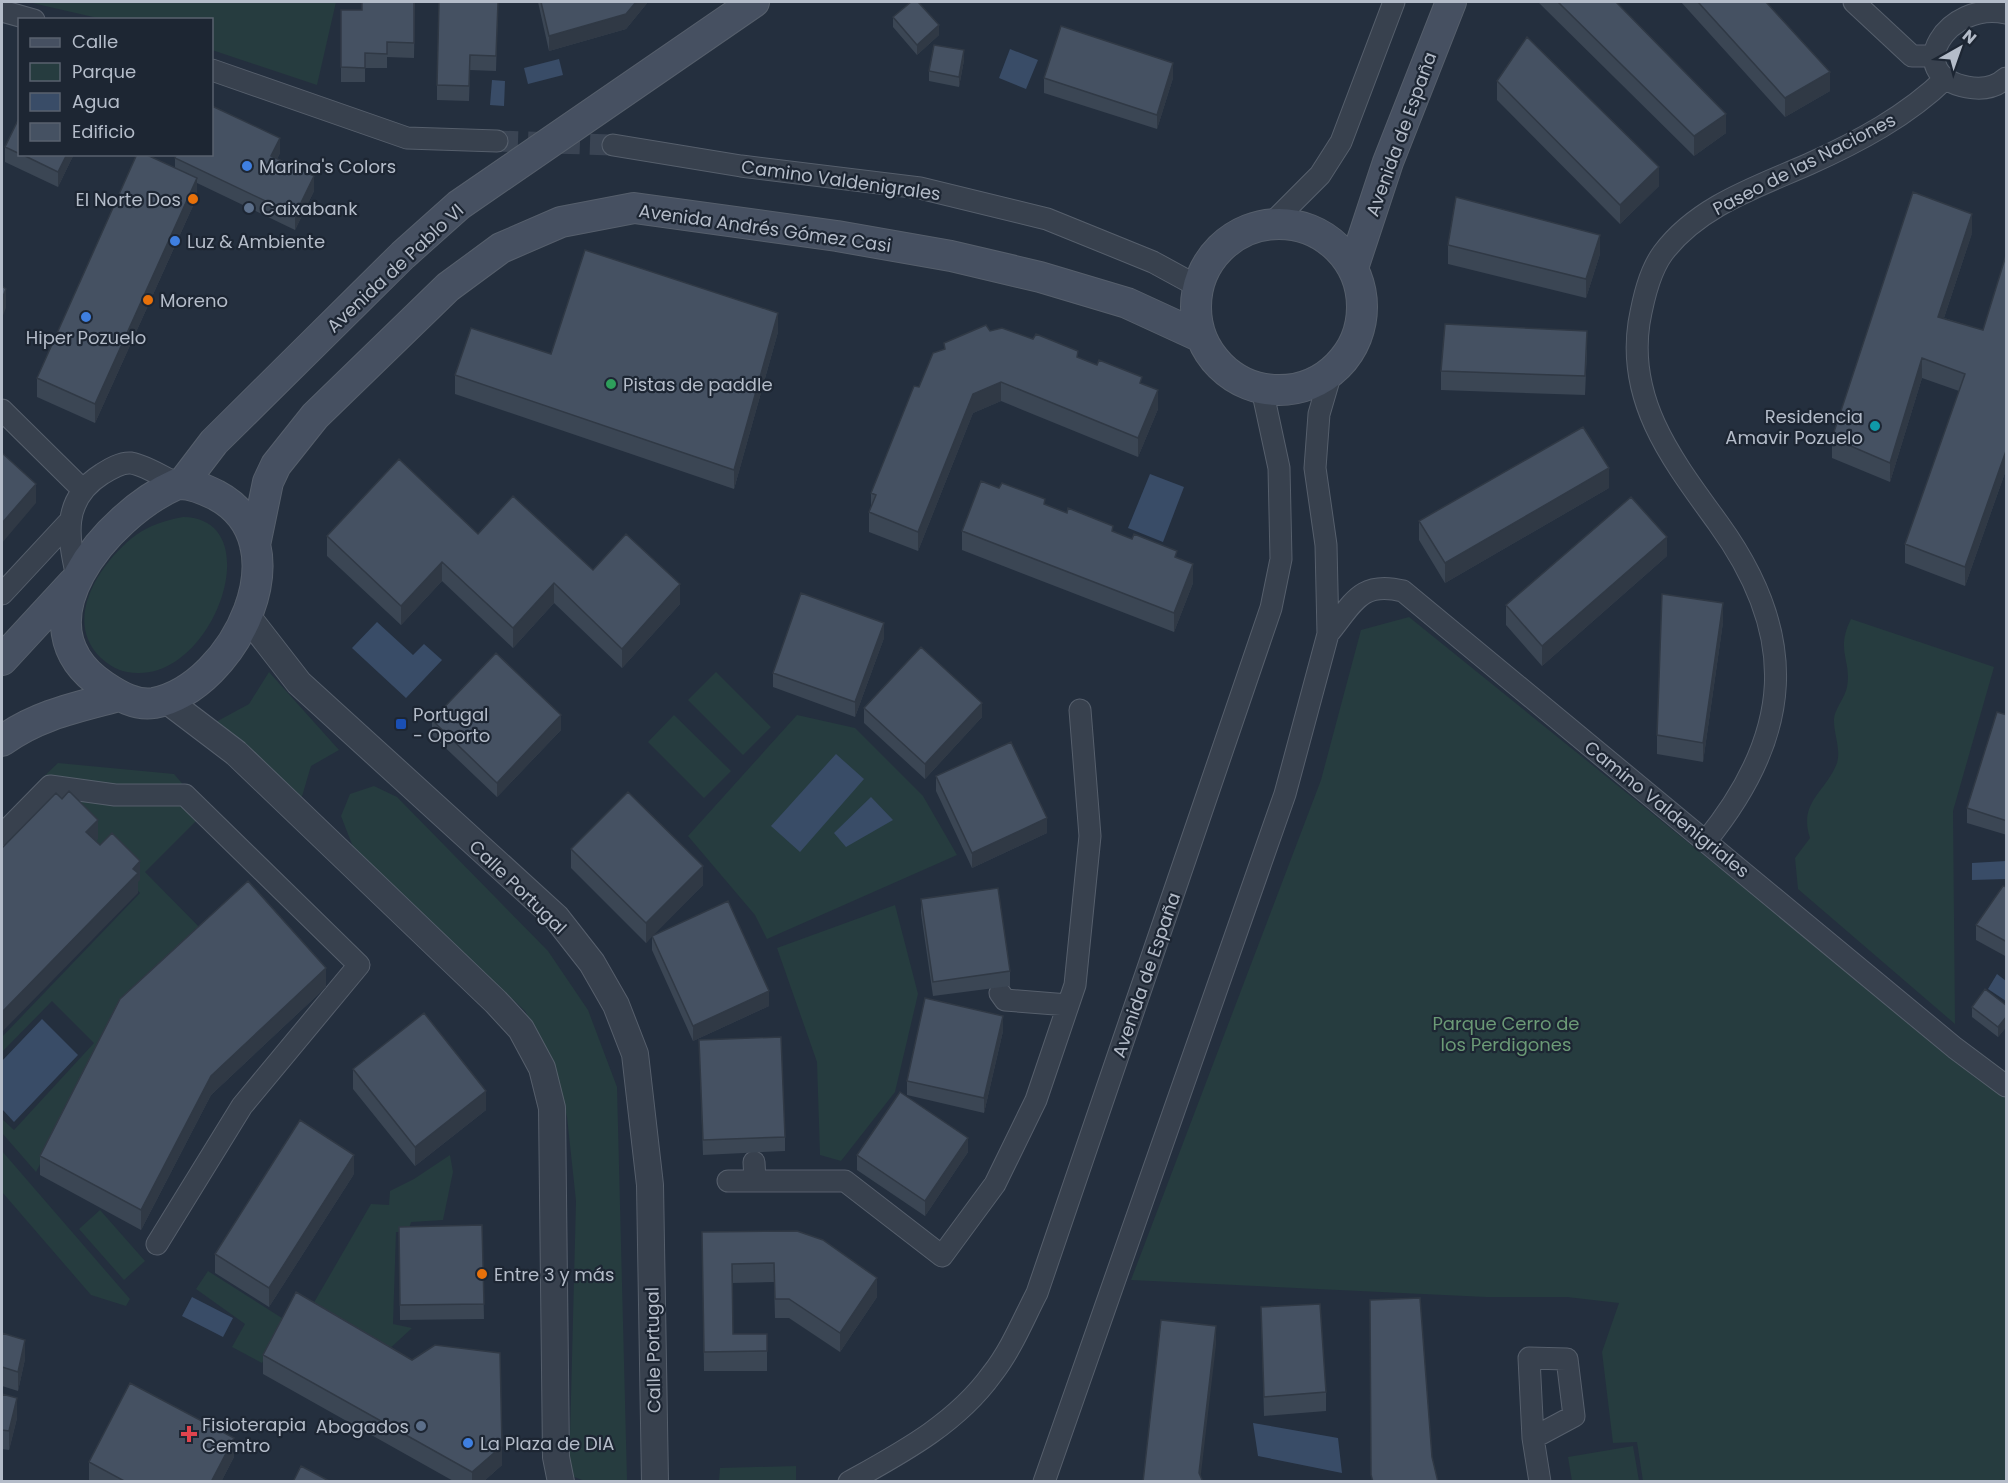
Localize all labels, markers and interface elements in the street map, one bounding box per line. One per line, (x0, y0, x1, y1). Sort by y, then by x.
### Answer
legend (18, 18, 213, 156)
north arrow (1930, 18, 1990, 78)
text: N (1957, 24, 1981, 50)
text: Calle (72, 29, 118, 54)
street label: Avenida de España (1360, 48, 1442, 220)
text: Parque (72, 59, 136, 84)
text: Agua (72, 89, 120, 114)
street label: Paseo de las Naciones (1708, 107, 1900, 221)
text: Edificio (72, 119, 135, 144)
place label: Marina's Colors (259, 154, 396, 179)
street label: Camino Valdenigrales (740, 154, 942, 206)
marker: Marina's Colors (240, 159, 254, 173)
place label: El Norte Dos (75, 187, 181, 212)
marker: El Norte Dos (186, 192, 200, 206)
place label: Caixabank (261, 196, 358, 221)
street label: Avenida de Pablo VI (321, 198, 469, 338)
street label: Avenida Andrés Gómez Casi (637, 198, 893, 258)
marker: Caixabank (242, 201, 256, 215)
place label: Luz & Ambiente (187, 229, 325, 254)
marker: Luz & Ambiente (168, 234, 182, 248)
place label: Moreno (160, 288, 228, 313)
marker: Moreno (141, 293, 155, 307)
marker: Hiper Pozuelo (79, 310, 93, 324)
place label: Hiper Pozuelo (26, 325, 146, 350)
place label: Pistas de paddle (623, 372, 773, 397)
marker: Pistas de paddle (604, 377, 618, 391)
place label: Residencia Amavir Pozuelo (1725, 404, 1863, 450)
marker: Residencia Amavir Pozuelo (1868, 419, 1882, 433)
place label: Portugal - Oporto (413, 702, 490, 748)
marker: Portugal - Oporto (394, 717, 408, 731)
street label: Camino Valdenigriales (1579, 735, 1755, 883)
street label: Calle Portugal (464, 834, 572, 940)
street label: Avenida de España (1106, 889, 1186, 1061)
park label: Parque Cerro de los Perdigones (1432, 1011, 1580, 1057)
place label: Entre 3 y más (494, 1262, 614, 1287)
marker: Entre 3 y más (475, 1267, 489, 1281)
street label: Calle Portugal (639, 1287, 667, 1413)
place label: Fisioterapia Cemtro (202, 1412, 306, 1458)
place label: Abogados (316, 1414, 409, 1439)
marker: Abogados (414, 1419, 428, 1433)
marker: Fisioterapia Cemtro (180, 1425, 198, 1443)
place label: La Plaza de DIA (480, 1431, 614, 1456)
marker: La Plaza de DIA (461, 1436, 475, 1450)

